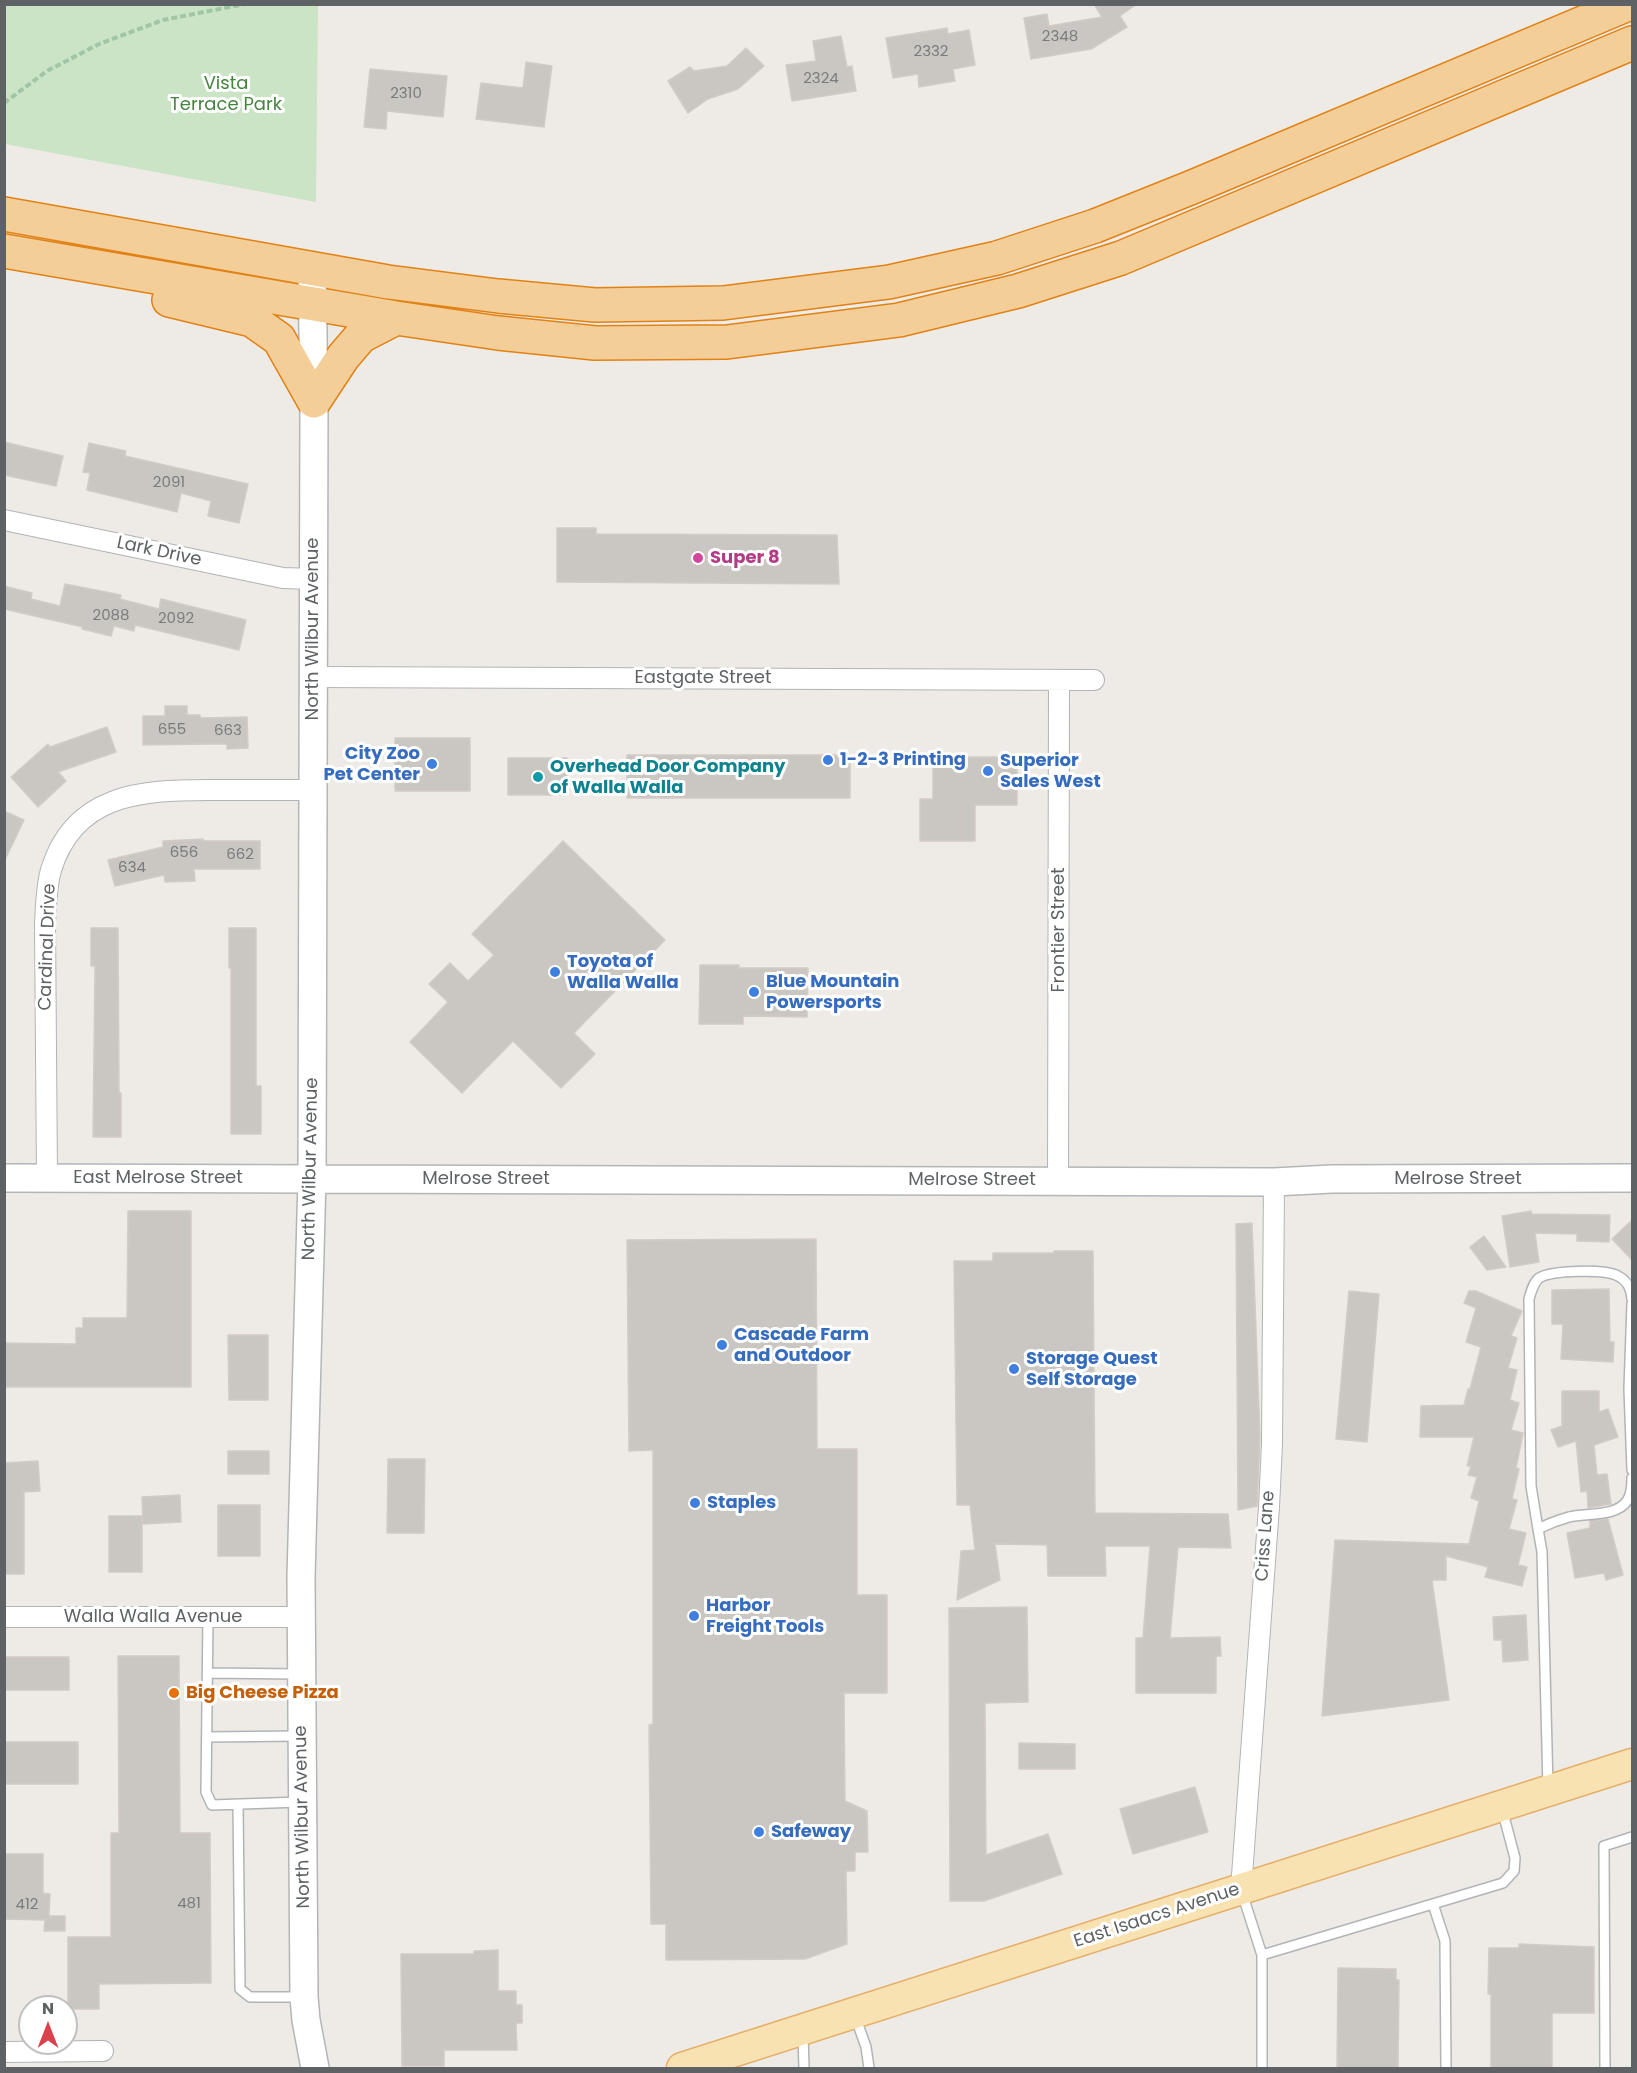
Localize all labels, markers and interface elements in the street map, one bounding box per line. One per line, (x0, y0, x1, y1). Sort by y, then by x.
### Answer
house number: 2348 (1042, 28, 1078, 46)
house number: 2332 (914, 43, 948, 61)
house number: 2324 (803, 70, 839, 88)
park label: Vista Terrace Park (170, 73, 282, 116)
house number: 2310 (390, 85, 422, 103)
house number: 2091 (153, 474, 185, 492)
street label: Lark Drive (115, 533, 203, 571)
street label: North Wilbur Avenue (302, 538, 324, 720)
place label: Super 8 (710, 547, 780, 569)
marker: Super 8 (691, 551, 705, 565)
house number: 2088 (93, 607, 129, 625)
house number: 2092 (158, 610, 194, 628)
street label: Eastgate Street (635, 667, 771, 689)
house number: 655 (158, 721, 186, 739)
house number: 663 (214, 722, 242, 740)
place label: City Zoo Pet Center (324, 743, 420, 786)
place label: 1-2-3 Printing (840, 749, 966, 771)
place label: Superior Sales West (1000, 750, 1101, 792)
marker: 1-2-3 Printing (821, 753, 835, 767)
place label: Overhead Door Company of Walla Walla (550, 756, 785, 798)
marker: City Zoo Pet Center (425, 757, 439, 771)
marker: Superior Sales West (981, 764, 995, 778)
marker: Overhead Door Company of Walla Walla (531, 770, 545, 784)
house number: 656 (170, 844, 198, 862)
house number: 662 (226, 846, 254, 864)
house number: 634 (118, 859, 146, 877)
street label: Frontier Street (1048, 867, 1070, 993)
street label: Cardinal Drive (35, 883, 61, 1011)
place label: Toyota of Walla Walla (567, 951, 679, 994)
marker: Toyota of Walla Walla (548, 965, 562, 979)
place label: Blue Mountain Powersports (766, 971, 899, 1014)
marker: Blue Mountain Powersports (747, 985, 761, 999)
street label: North Wilbur Avenue (299, 1077, 323, 1261)
street label: East Melrose Street (73, 1167, 243, 1189)
street label: Melrose Street (422, 1168, 550, 1190)
street label: Melrose Street (1394, 1168, 1522, 1190)
street label: Melrose Street (908, 1169, 1036, 1191)
place label: Cascade Farm and Outdoor (734, 1324, 869, 1366)
marker: Cascade Farm and Outdoor (715, 1338, 729, 1352)
place label: Storage Quest Self Storage (1026, 1348, 1158, 1390)
marker: Storage Quest Self Storage (1007, 1362, 1021, 1376)
street label: Criss Lane (1252, 1490, 1280, 1582)
place label: Staples (707, 1492, 776, 1514)
marker: Staples (688, 1496, 702, 1510)
place label: Harbor Freight Tools (706, 1595, 824, 1638)
street label: Walla Walla Avenue (64, 1606, 242, 1628)
marker: Harbor Freight Tools (687, 1609, 701, 1623)
place label: Big Cheese Pizza (186, 1682, 339, 1704)
marker: Big Cheese Pizza (167, 1686, 181, 1700)
street label: North Wilbur Avenue (291, 1725, 315, 1909)
place label: Safeway (771, 1821, 851, 1843)
marker: Safeway (752, 1825, 766, 1839)
street label: East Isaacs Avenue (1071, 1879, 1243, 1953)
house number: 481 (177, 1895, 201, 1913)
house number: 412 (16, 1896, 38, 1914)
north arrow (18, 1995, 78, 2055)
text: N (42, 1997, 54, 2020)

